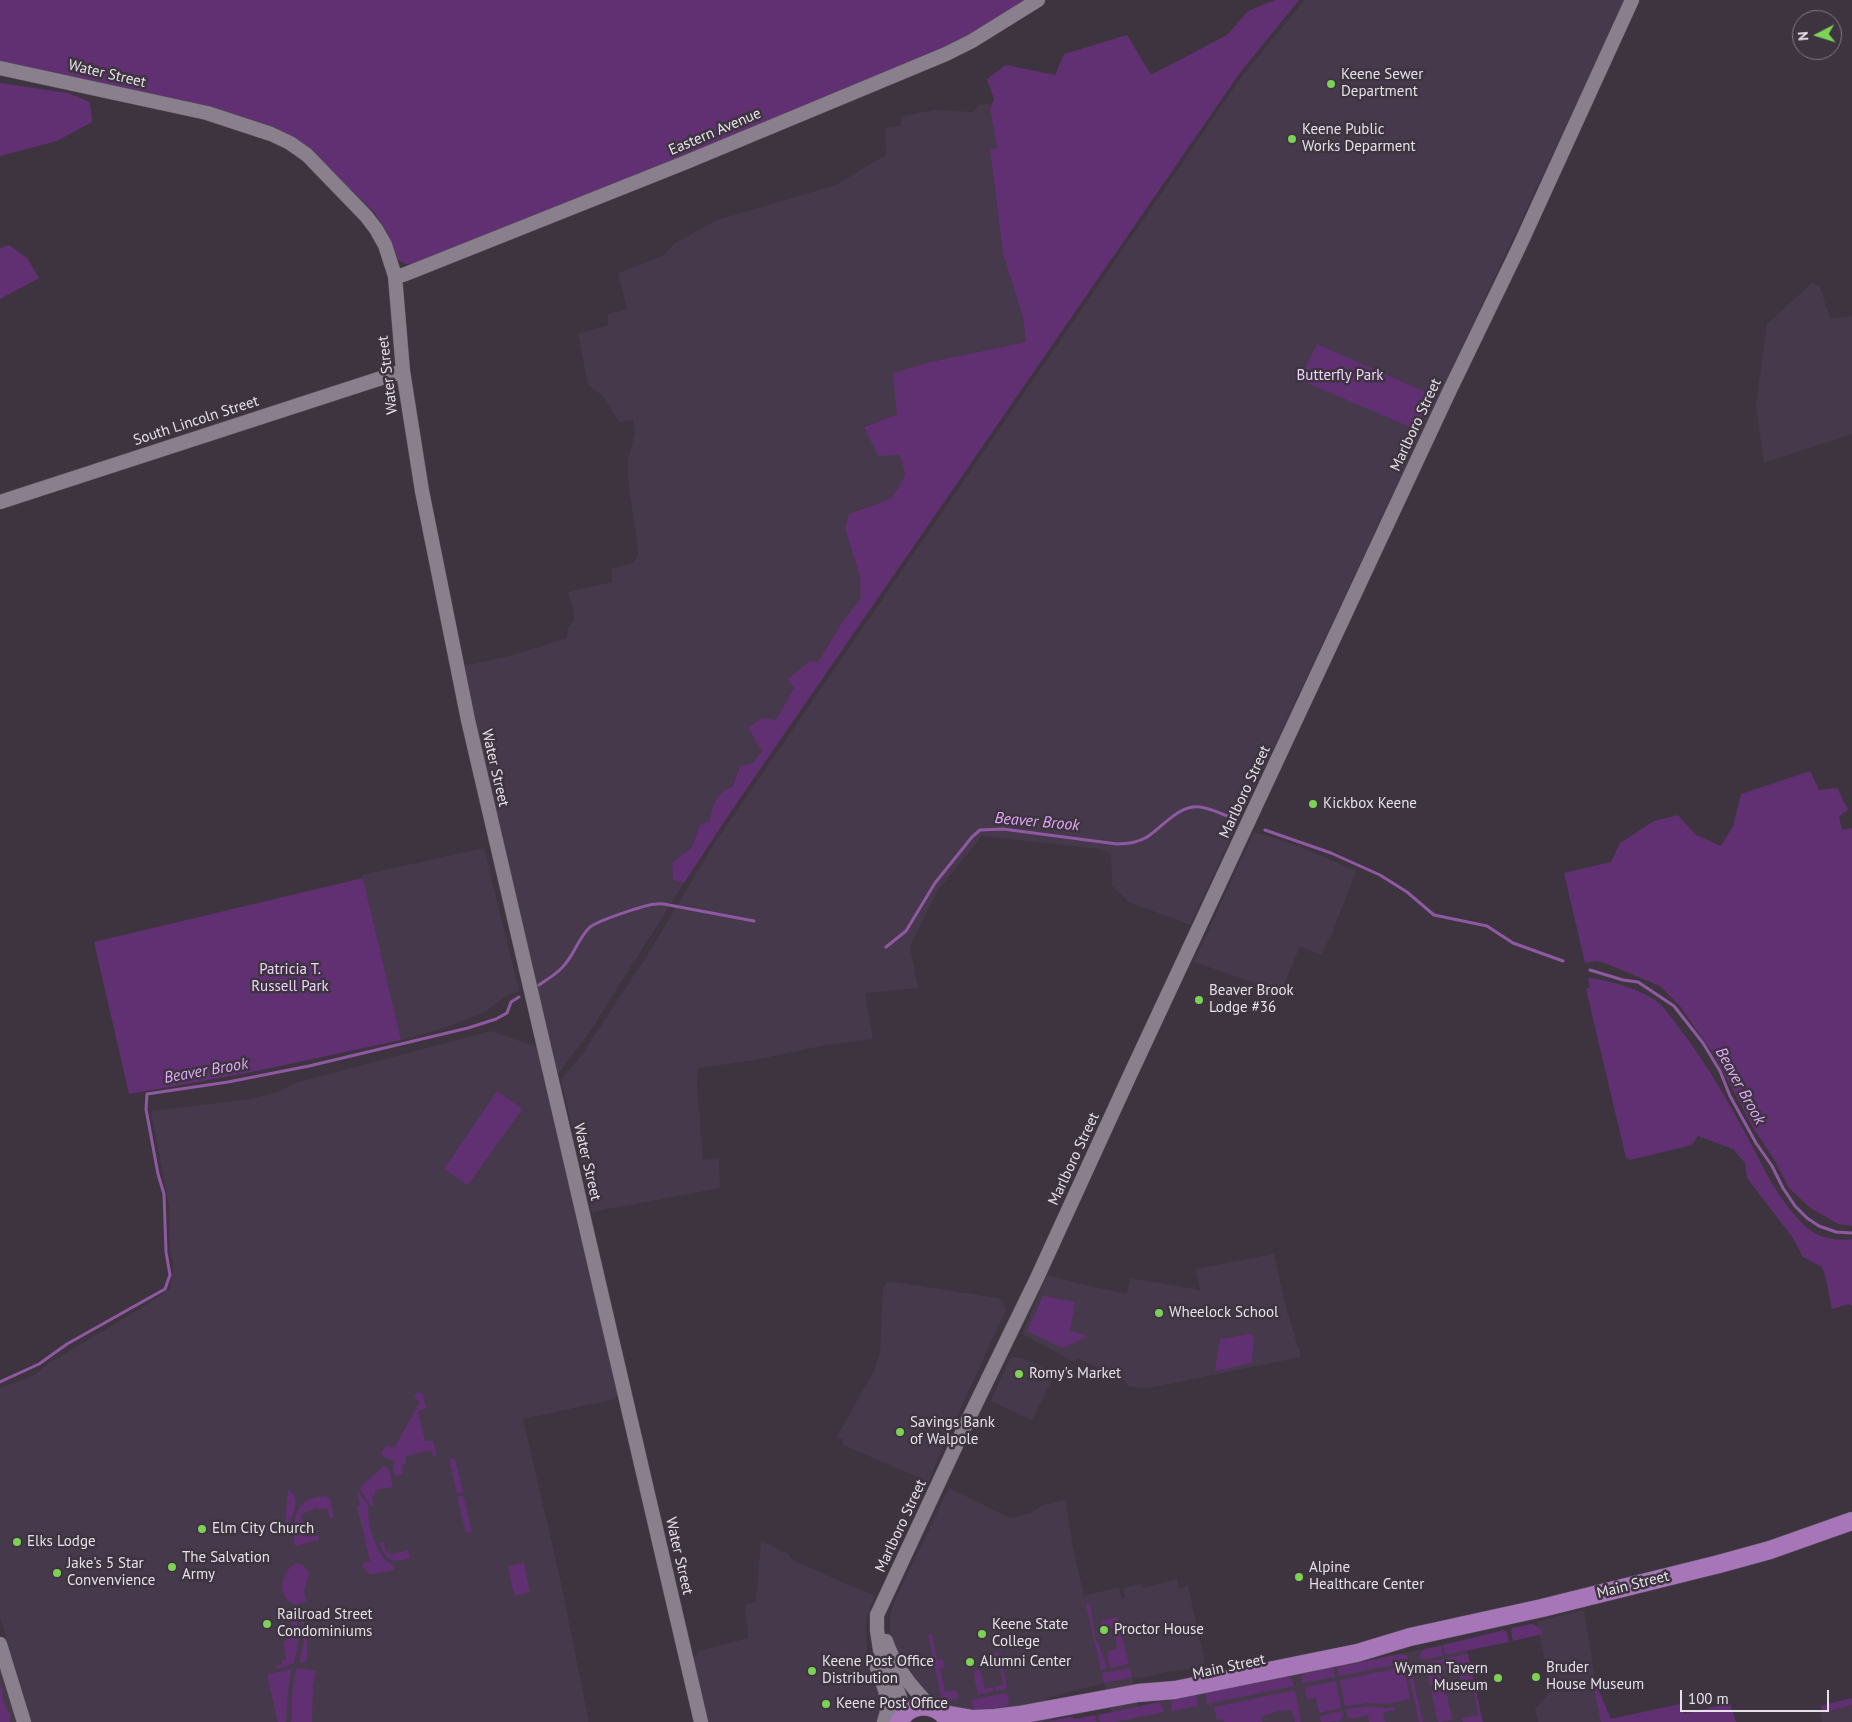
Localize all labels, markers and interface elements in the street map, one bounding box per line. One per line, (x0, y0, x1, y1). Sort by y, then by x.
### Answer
north arrow (1792, 10, 1842, 60)
text: N (1794, 31, 1812, 42)
street label: Water Street (66, 56, 148, 92)
place label: Keene Sewer Department (1341, 66, 1423, 101)
marker: Keene Sewer Department (1325, 78, 1337, 90)
street label: Eastern Avenue (666, 104, 764, 160)
place label: Keene Public Works Deparment (1302, 121, 1416, 156)
marker: Keene Public Works Deparment (1286, 133, 1298, 145)
street label: Water Street (374, 335, 402, 415)
park label: Butterfly Park (1297, 367, 1383, 385)
street label: Marlboro Street (1387, 376, 1445, 474)
street label: South Lincoln Street (131, 392, 261, 450)
street label: Water Street (477, 727, 513, 809)
street label: Marlboro Street (1216, 743, 1274, 841)
place label: Kickbox Keene (1323, 795, 1417, 813)
marker: Kickbox Keene (1307, 798, 1319, 810)
water label: Beaver Brook (994, 809, 1080, 835)
park label: Patricia T. Russell Park (251, 961, 329, 996)
place label: Beaver Brook Lodge #36 (1209, 982, 1294, 1017)
marker: Beaver Brook Lodge #36 (1193, 994, 1205, 1006)
water label: Beaver Brook (1711, 1044, 1769, 1128)
water label: Beaver Brook (162, 1054, 250, 1088)
street label: Marlboro Street (1045, 1110, 1103, 1208)
street label: Water Street (569, 1121, 605, 1203)
place label: Wheelock School (1169, 1304, 1278, 1322)
marker: Wheelock School (1153, 1307, 1165, 1319)
place label: Romy's Market (1029, 1365, 1121, 1383)
marker: Romy's Market (1013, 1368, 1025, 1380)
place label: Savings Bank of Walpole (910, 1414, 995, 1449)
marker: Savings Bank of Walpole (894, 1426, 906, 1438)
street label: Marlboro Street (872, 1477, 930, 1575)
street label: Water Street (661, 1515, 697, 1597)
place label: Elm City Church (212, 1520, 314, 1538)
marker: Elm City Church (196, 1523, 208, 1535)
place label: Elks Lodge (27, 1533, 96, 1551)
marker: Elks Lodge (11, 1536, 23, 1548)
place label: The Salvation Army (182, 1549, 270, 1584)
place label: Jake's 5 Star Convenvience (67, 1555, 155, 1590)
place label: Alpine Healthcare Center (1309, 1559, 1424, 1594)
marker: The Salvation Army (166, 1561, 178, 1573)
marker: Jake's 5 Star Convenvience (51, 1567, 63, 1579)
street label: Main Street (1595, 1567, 1671, 1603)
marker: Alpine Healthcare Center (1293, 1571, 1305, 1583)
place label: Railroad Street Condominiums (277, 1606, 373, 1641)
place label: Keene State College (992, 1616, 1068, 1651)
marker: Railroad Street Condominiums (261, 1618, 273, 1630)
place label: Proctor House (1114, 1621, 1204, 1639)
marker: Proctor House (1098, 1624, 1110, 1636)
marker: Keene State College (976, 1628, 988, 1640)
street label: Main Street (1191, 1651, 1267, 1683)
place label: Keene Post Office Distribution (822, 1653, 934, 1688)
place label: Alumni Center (980, 1653, 1071, 1671)
marker: Alumni Center (964, 1656, 976, 1668)
place label: Bruder House Museum (1546, 1659, 1644, 1694)
place label: Wyman Tavern Museum (1395, 1660, 1488, 1695)
marker: Keene Post Office Distribution (806, 1665, 818, 1677)
marker: Bruder House Museum (1530, 1671, 1542, 1683)
marker: Wyman Tavern Museum (1492, 1672, 1504, 1684)
scale bar (1682, 1680, 1831, 1712)
text: 100 m (1688, 1689, 1729, 1708)
place label: Keene Post Office (836, 1695, 948, 1713)
marker: Keene Post Office (820, 1698, 832, 1710)

